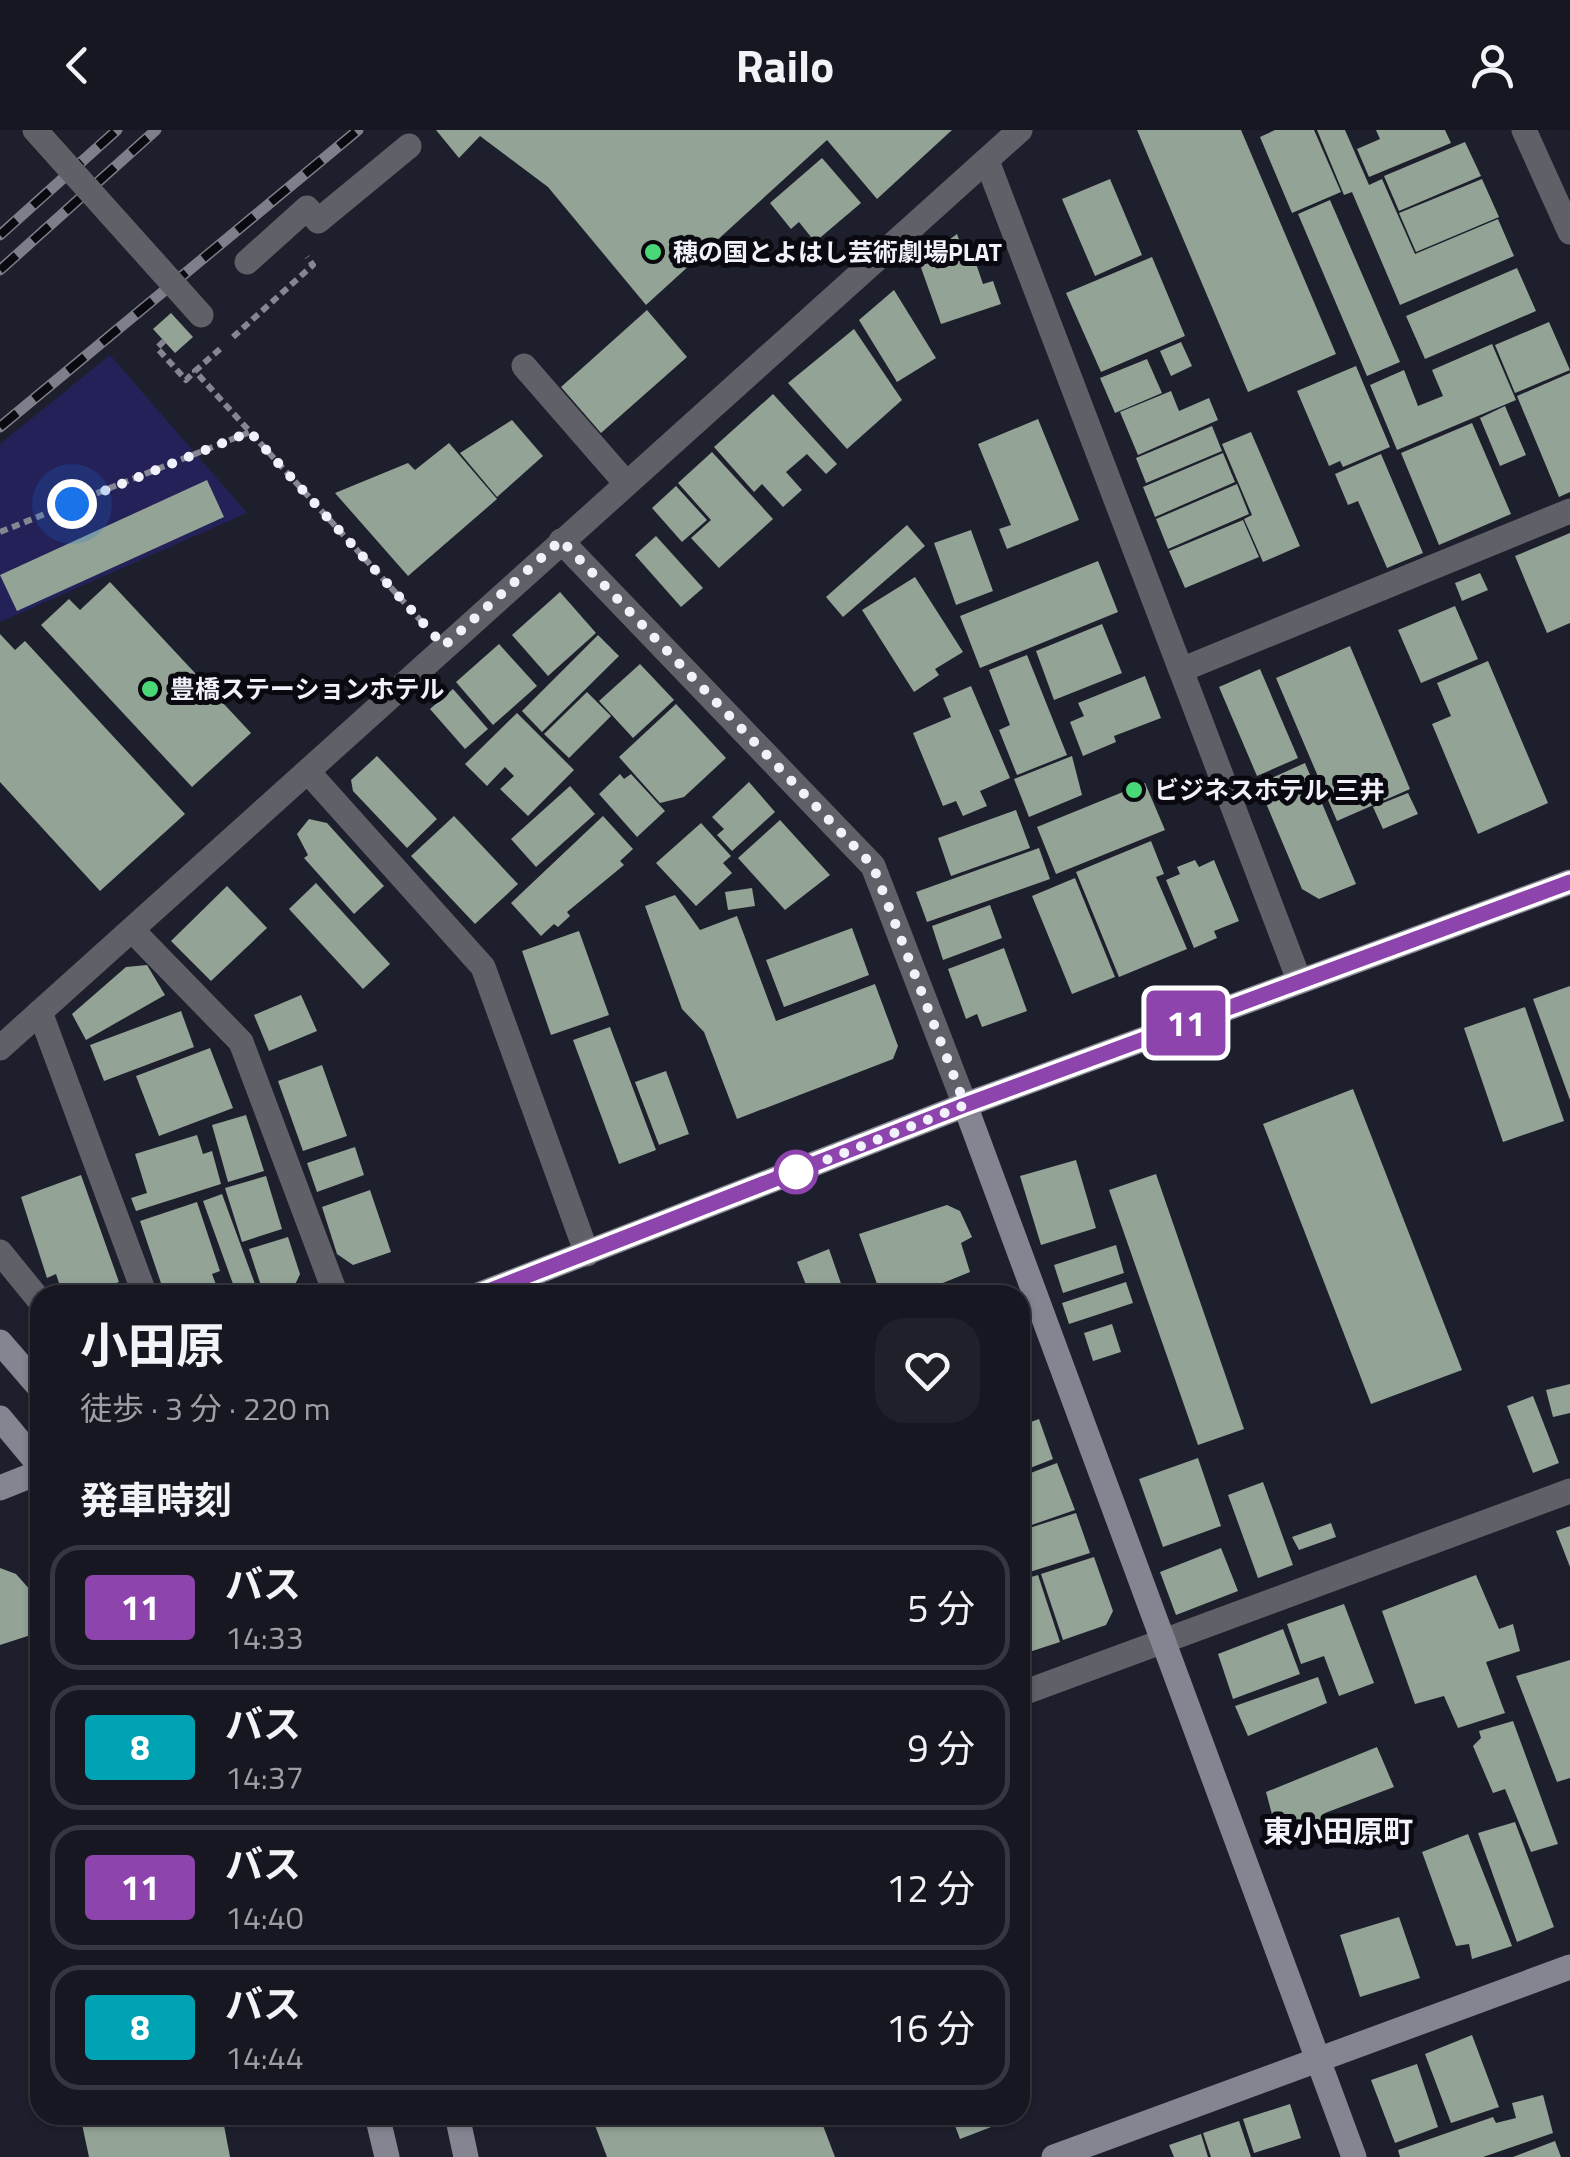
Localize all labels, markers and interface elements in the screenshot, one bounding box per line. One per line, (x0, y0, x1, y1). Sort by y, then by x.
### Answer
text: Railo (736, 31, 834, 99)
icon: back (50, 38, 105, 93)
icon: person (1465, 38, 1520, 93)
place label: 穂の国とよはし芸術劇場PLAT (673, 233, 1002, 271)
marker: 穂の国とよはし芸術劇場PLAT (642, 241, 664, 263)
your location (47, 479, 97, 529)
place label: 豊橋ステーションホテル (170, 670, 445, 708)
marker: 豊橋ステーションホテル (139, 678, 161, 700)
place label: ビジネスホテル 三井 (1154, 771, 1385, 809)
marker: ビジネスホテル 三井 (1123, 779, 1145, 801)
line badge: 11 (1141, 990, 1231, 1056)
text: 11 (1166, 996, 1206, 1050)
unlabelled marker (775, 1151, 817, 1193)
text: 小田原 (80, 1309, 224, 1382)
button: heart (875, 1318, 980, 1423)
text: 徒歩 · 3 分 · 220 m (80, 1384, 331, 1432)
text: 発車時刻 (80, 1471, 232, 1529)
text: バス (225, 1555, 301, 1613)
text: 5 分 (907, 1579, 975, 1637)
text: 11 (120, 1580, 160, 1634)
text: 14:33 (225, 1613, 304, 1661)
text: バス (225, 1695, 301, 1753)
text: 9 分 (907, 1719, 975, 1777)
text: 8 (130, 1720, 150, 1774)
text: 14:37 (225, 1753, 304, 1801)
district label: 東小田原町 (1263, 1808, 1413, 1854)
text: バス (225, 1835, 301, 1893)
text: 12 分 (886, 1859, 975, 1917)
text: 11 (120, 1860, 160, 1914)
text: 14:40 (225, 1893, 304, 1941)
text: バス (225, 1975, 301, 2033)
text: 16 分 (886, 1999, 975, 2057)
text: 8 (130, 2000, 150, 2054)
text: 14:44 (225, 2033, 304, 2081)

